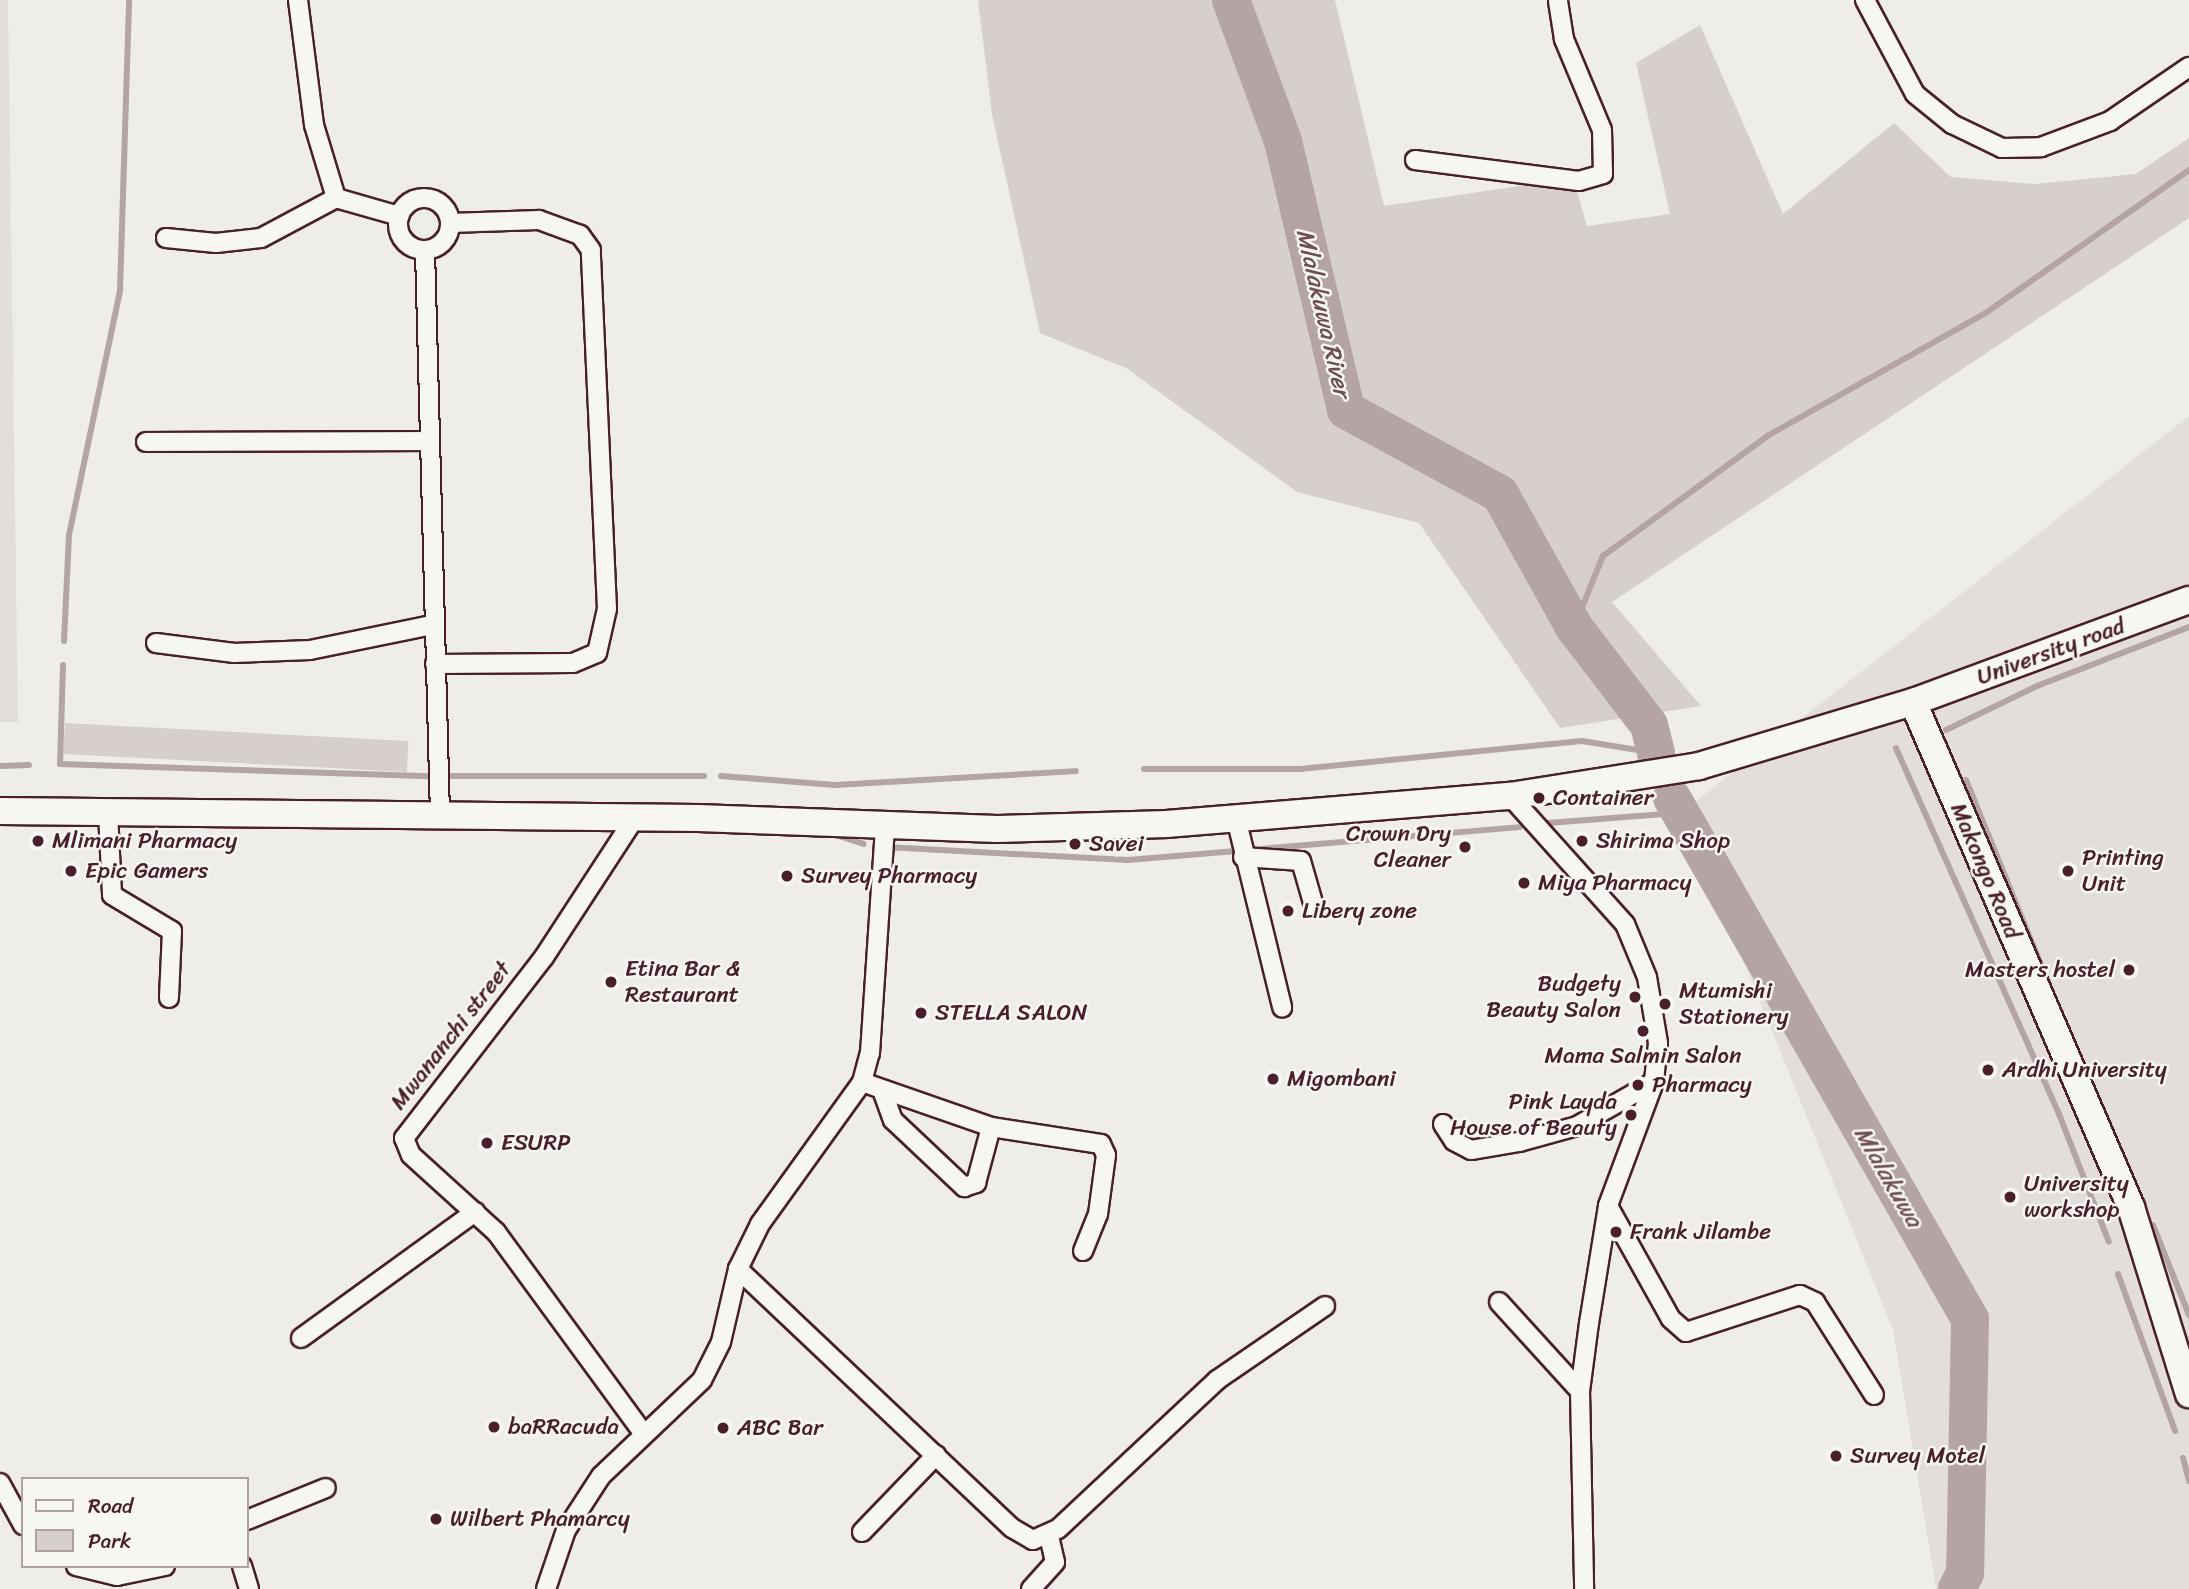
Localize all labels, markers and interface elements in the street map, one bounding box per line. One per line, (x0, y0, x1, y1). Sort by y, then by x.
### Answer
water label: Mlalakuwa River (1290, 226, 1356, 400)
street label: University road (1973, 612, 2129, 692)
place label: Container (1553, 784, 1653, 812)
marker: Container (1531, 790, 1547, 806)
street label: Makongo Road (1944, 799, 2026, 943)
place label: Crown Dry Cleaner (1346, 820, 1451, 874)
place label: Mlimani Pharmacy (52, 827, 237, 855)
place label: Shirima Shop (1596, 827, 1730, 855)
place label: Savei (1089, 830, 1144, 858)
marker: Mlimani Pharmacy (30, 833, 46, 849)
marker: Shirima Shop (1574, 833, 1590, 849)
marker: Savei (1067, 836, 1083, 852)
marker: Crown Dry Cleaner (1457, 839, 1473, 855)
place label: Printing Unit (2082, 844, 2164, 898)
place label: Epic Gamers (85, 857, 208, 885)
place label: Survey Pharmacy (801, 862, 977, 890)
marker: Epic Gamers (63, 863, 79, 879)
marker: Printing Unit (2060, 863, 2076, 879)
marker: Survey Pharmacy (779, 868, 795, 884)
place label: Miya Pharmacy (1538, 869, 1692, 897)
marker: Miya Pharmacy (1516, 875, 1532, 891)
place label: Libery zone (1302, 897, 1417, 925)
marker: Libery zone (1280, 903, 1296, 919)
place label: Etina Bar & Restaurant (625, 955, 740, 1009)
street label: Mwananchi street (384, 956, 518, 1116)
place label: Masters hostel (1964, 956, 2115, 984)
marker: Masters hostel (2121, 962, 2137, 978)
place label: Budgety Beauty Salon (1486, 970, 1621, 1024)
marker: Etina Bar & Restaurant (603, 974, 619, 990)
place label: Mtumishi Stationery (1679, 977, 1789, 1031)
marker: Budgety Beauty Salon (1627, 989, 1643, 1005)
marker: Mtumishi Stationery (1657, 996, 1673, 1012)
place label: STELLA SALON (935, 999, 1088, 1027)
marker: STELLA SALON (913, 1005, 929, 1021)
marker: Mama Salmin Salon (1635, 1023, 1651, 1039)
place label: Mama Salmin Salon (1544, 1042, 1742, 1070)
place label: Ardhi University (2002, 1056, 2168, 1084)
marker: Ardhi University (1980, 1062, 1996, 1078)
place label: Migombani (1287, 1065, 1396, 1093)
marker: Migombani (1265, 1071, 1281, 1087)
place label: Pharmacy (1652, 1071, 1752, 1099)
marker: Pharmacy (1630, 1077, 1646, 1093)
place label: Pink Layda House of Beauty (1449, 1088, 1617, 1142)
marker: Pink Layda House of Beauty (1623, 1107, 1639, 1123)
water label: Mlalakuwa (1848, 1121, 1928, 1233)
place label: ESURP (501, 1129, 570, 1157)
marker: ESURP (479, 1135, 495, 1151)
place label: University workshop (2024, 1170, 2129, 1224)
marker: University workshop (2002, 1189, 2018, 1205)
place label: Frank Jilambe (1630, 1218, 1770, 1246)
marker: Frank Jilambe (1608, 1224, 1624, 1240)
place label: baRRacuda (508, 1413, 619, 1441)
place label: ABC Bar (737, 1414, 822, 1442)
marker: baRRacuda (486, 1419, 502, 1435)
marker: ABC Bar (715, 1420, 731, 1436)
place label: Survey Motel (1850, 1442, 1985, 1470)
marker: Survey Motel (1828, 1448, 1844, 1464)
legend (21, 1477, 248, 1568)
text: Road (88, 1487, 133, 1525)
place label: Wilbert Phamarcy (450, 1505, 630, 1533)
marker: Wilbert Phamarcy (428, 1511, 444, 1527)
text: Park (88, 1522, 131, 1560)

